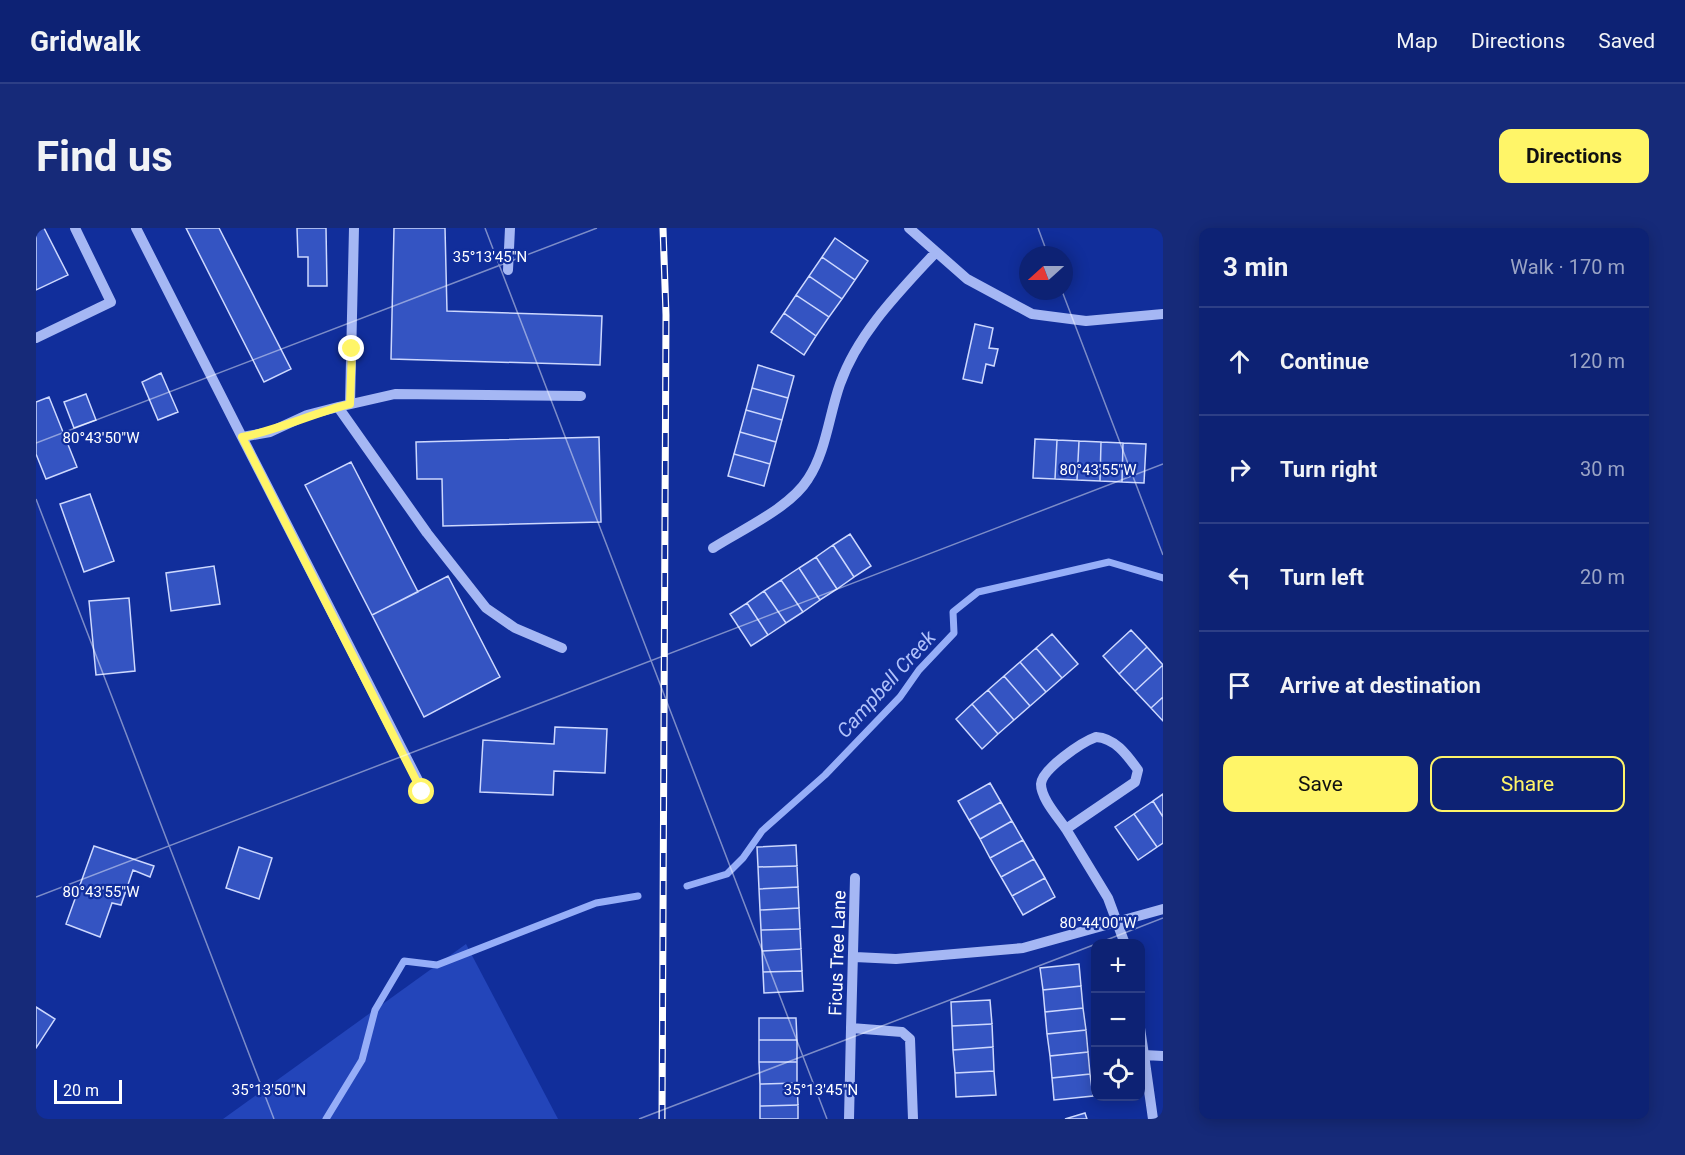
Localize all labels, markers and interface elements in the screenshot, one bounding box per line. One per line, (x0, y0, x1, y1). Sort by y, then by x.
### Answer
text: Gridwalk (30, 25, 140, 58)
text: Map (1396, 29, 1438, 53)
text: Directions (1471, 29, 1565, 53)
text: Saved (1598, 29, 1655, 53)
button: Directions (1499, 129, 1649, 183)
text: Find us (36, 132, 173, 181)
north arrow (1019, 246, 1073, 300)
text: 35°13'45"N (453, 248, 527, 266)
text: 3 min (1223, 252, 1288, 282)
text: Walk · 170 m (1510, 255, 1625, 279)
route end (338, 335, 364, 361)
icon: ahead (1223, 345, 1256, 378)
text: Continue (1280, 349, 1369, 374)
text: 120 m (1569, 349, 1625, 373)
text: 80°43'50"W (63, 429, 139, 447)
icon: right (1223, 453, 1256, 486)
text: Turn right (1280, 457, 1377, 482)
text: 30 m (1580, 457, 1625, 481)
text: 80°43'55"W (1060, 461, 1136, 479)
icon: left (1223, 561, 1256, 594)
text: Turn left (1280, 565, 1364, 590)
text: 20 m (1580, 565, 1625, 589)
water label: Campbell Creek (832, 625, 941, 743)
icon: arrive (1223, 669, 1256, 702)
text: Arrive at destination (1280, 673, 1481, 698)
button: Save (1223, 756, 1418, 812)
button: Share (1430, 756, 1625, 812)
route start (408, 778, 434, 804)
text: 80°43'55"W (63, 883, 139, 901)
street label: Ficus Tree Lane (824, 890, 850, 1016)
text: 80°44'00"W (1060, 914, 1136, 932)
map controls (1091, 939, 1145, 1101)
button: + (1091, 939, 1145, 993)
button: − (1091, 993, 1145, 1047)
button: locate (1091, 1047, 1145, 1101)
scale bar (54, 1077, 122, 1104)
text: 20 m (63, 1081, 99, 1100)
text: 35°13'50"N (232, 1081, 306, 1099)
text: 35°13'45"N (784, 1081, 858, 1099)

